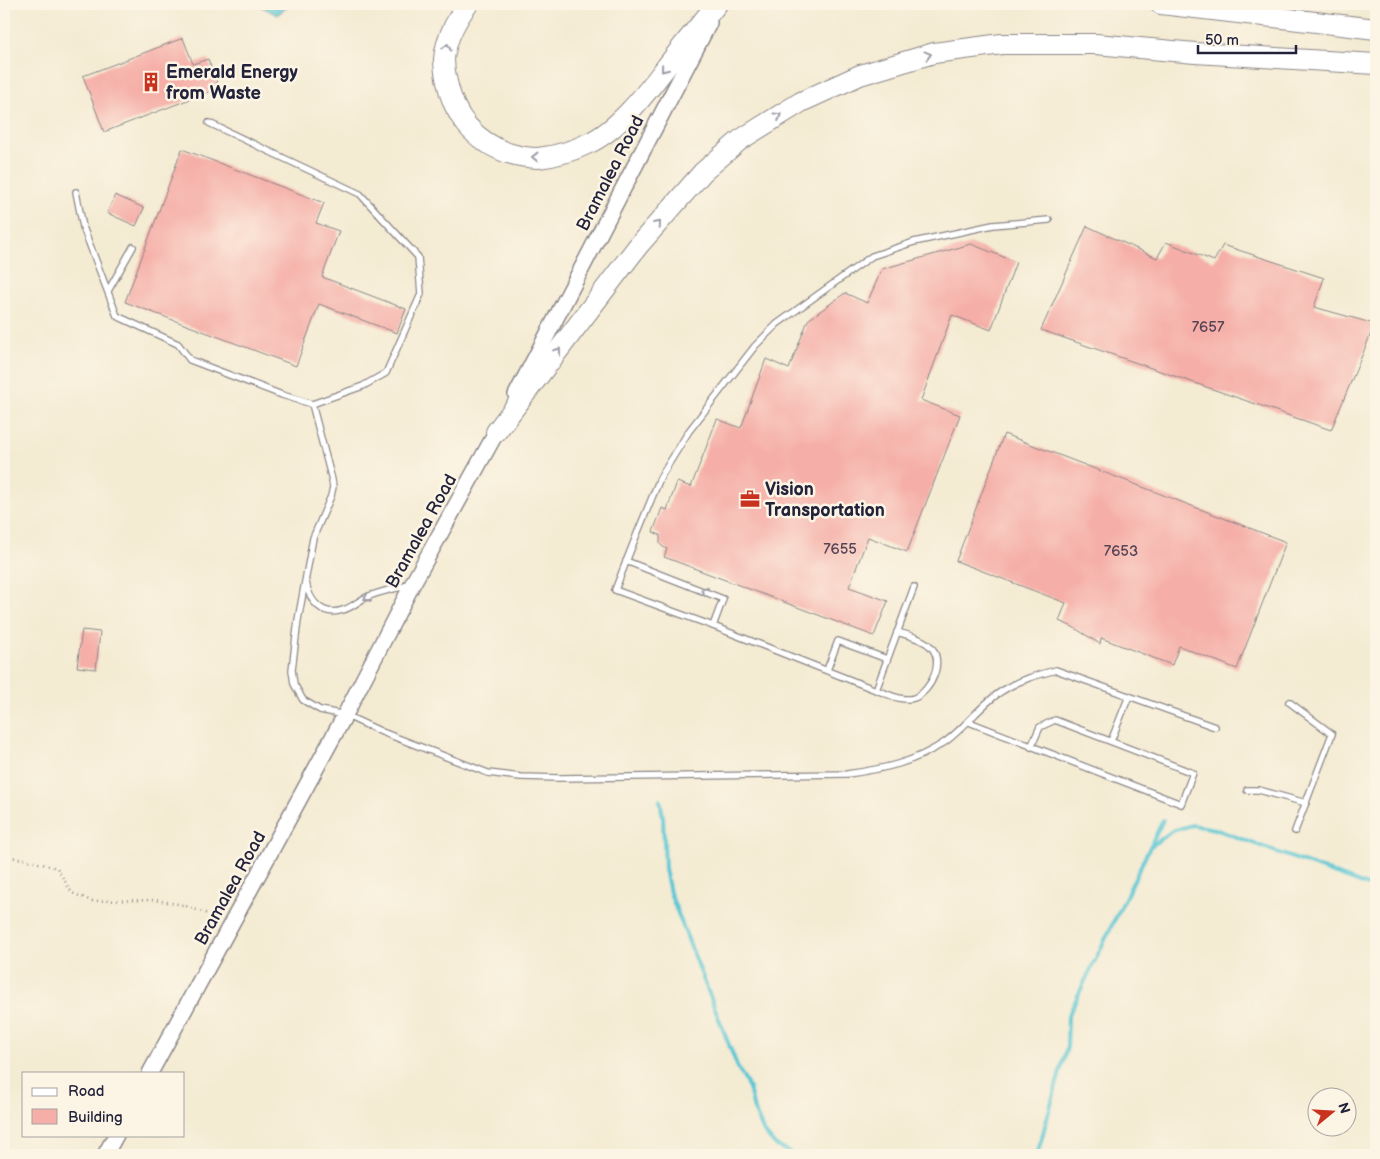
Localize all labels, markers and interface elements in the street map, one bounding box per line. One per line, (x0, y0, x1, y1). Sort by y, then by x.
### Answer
scale bar (1198, 22, 1295, 54)
text: 50 m (1205, 31, 1239, 50)
one-way arrow (441, 42, 452, 51)
one-way arrow (924, 50, 933, 61)
place label: Emerald Energy from Waste (166, 62, 298, 104)
one-way arrow (662, 63, 670, 72)
building icon: Emerald Energy from Waste (140, 71, 162, 93)
street label: Bramalea Road (572, 112, 649, 235)
one-way arrow (773, 113, 782, 123)
one-way arrow (531, 152, 539, 162)
one-way arrow (652, 220, 661, 229)
house number: 7657 (1192, 318, 1225, 337)
one-way arrow (552, 347, 561, 357)
street label: Bramalea Road (381, 471, 461, 592)
place label: Vision Transportation (765, 479, 885, 521)
office icon: Vision Transportation (739, 488, 761, 510)
house number: 7655 (823, 540, 857, 559)
house number: 7653 (1104, 542, 1138, 561)
one-way arrow (701, 587, 709, 597)
one-way arrow (363, 592, 372, 603)
street label: Bramalea Road (190, 828, 270, 949)
legend (22, 1072, 185, 1136)
text: Road (68, 1082, 104, 1101)
north arrow (1308, 1086, 1358, 1136)
text: N (1334, 1101, 1354, 1116)
text: Building (68, 1108, 123, 1127)

